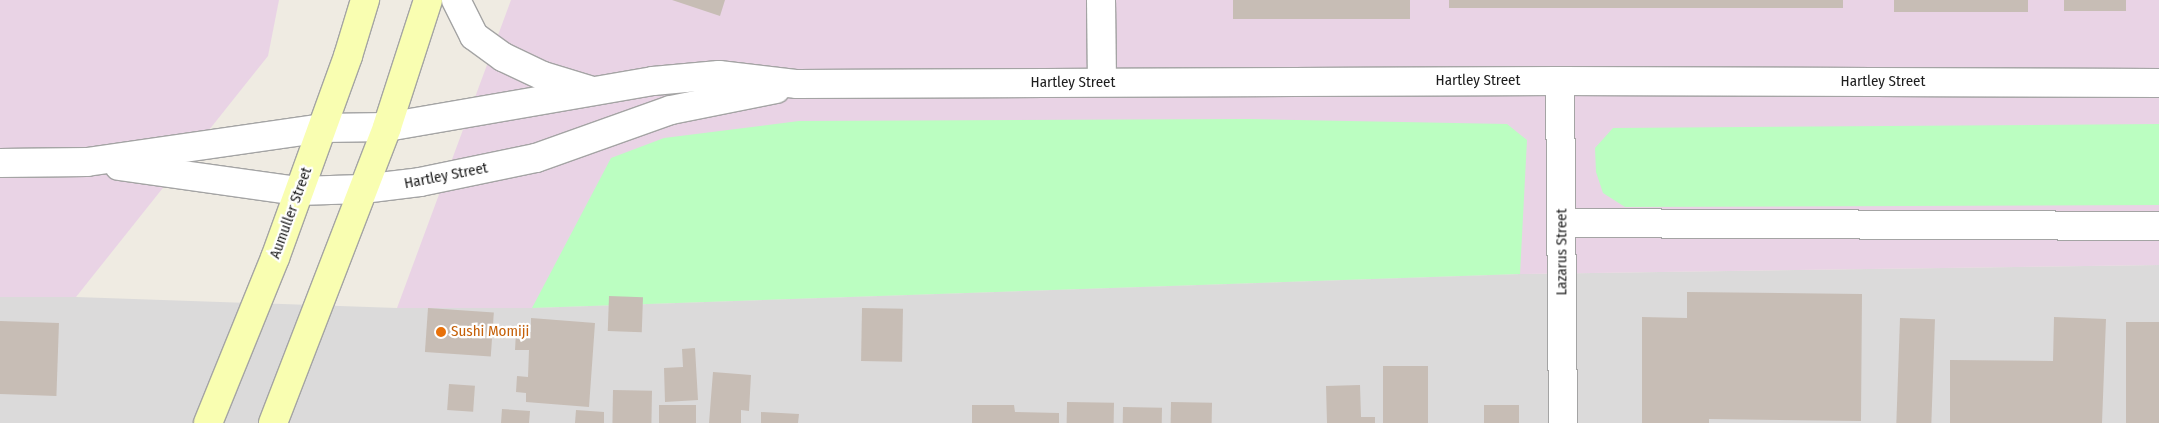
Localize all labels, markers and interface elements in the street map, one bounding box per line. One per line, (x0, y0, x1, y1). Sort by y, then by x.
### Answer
street label: Hartley Street (1436, 72, 1520, 90)
street label: Hartley Street (1841, 73, 1925, 91)
street label: Hartley Street (1031, 74, 1115, 92)
street label: Hartley Street (403, 159, 489, 193)
street label: Aumuller Street (266, 165, 316, 261)
street label: Lazarus Street (1553, 209, 1571, 295)
place label: Sushi Momiji (451, 323, 529, 341)
marker: Sushi Momiji (435, 326, 447, 338)

